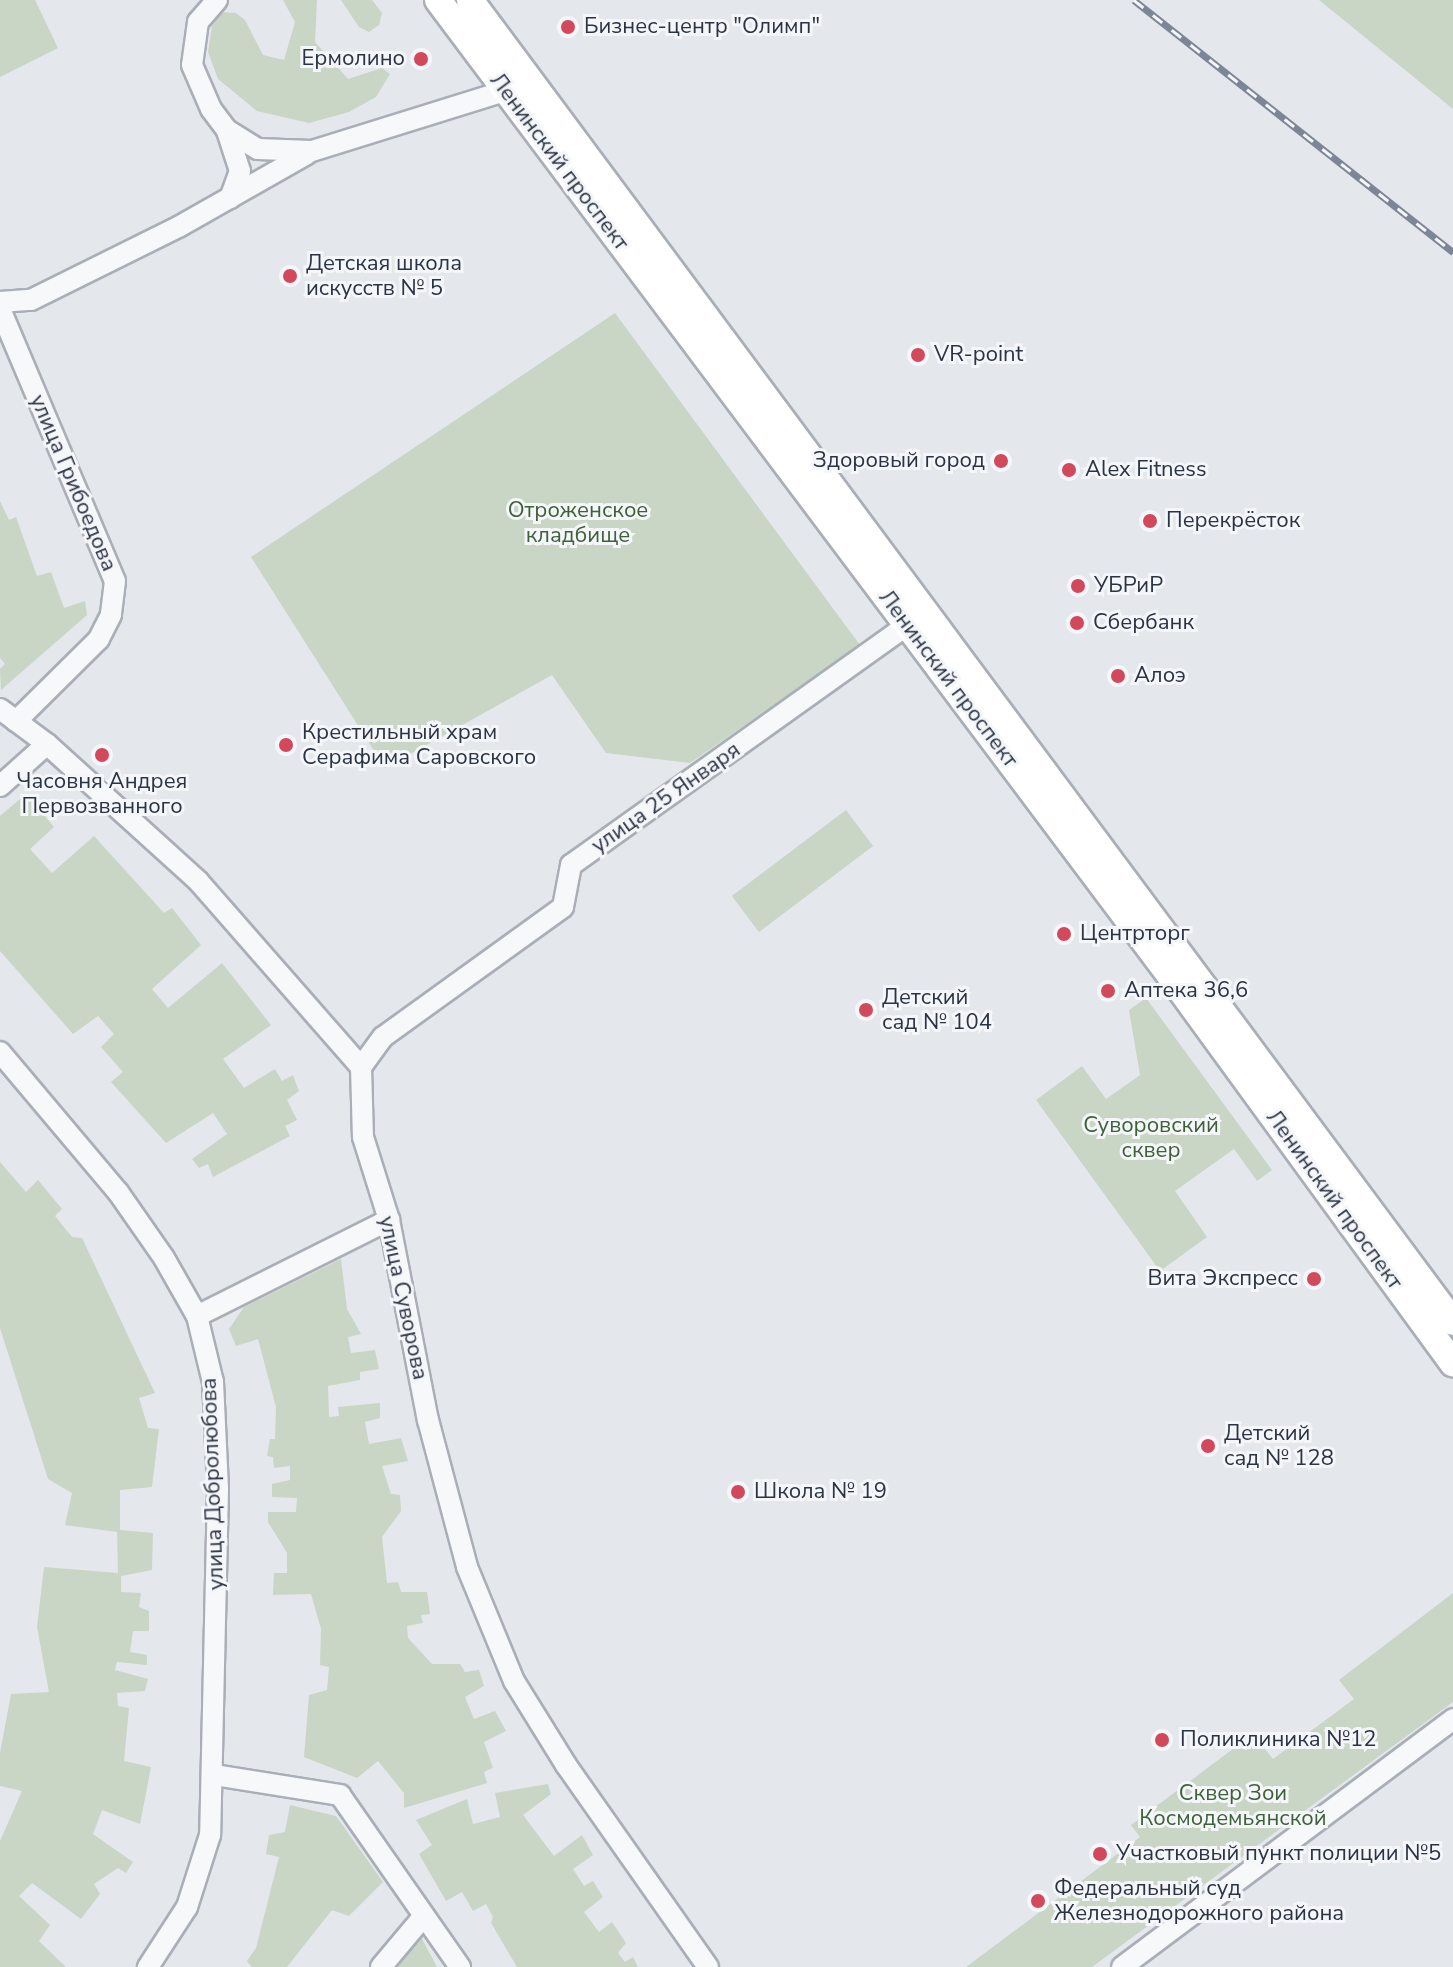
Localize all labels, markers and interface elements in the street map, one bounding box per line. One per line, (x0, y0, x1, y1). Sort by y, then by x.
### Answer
place label: Бизнес-центр "Олимп" (584, 14, 820, 40)
marker: Бизнес-центр "Олимп" (559, 18, 577, 36)
place label: Ермолино (302, 46, 405, 72)
marker: Ермолино (412, 50, 430, 68)
street label: Ленинский проспект (484, 68, 634, 256)
place label: Детская школа искусств № 5 (306, 250, 462, 302)
marker: Детская школа искусств № 5 (281, 267, 299, 285)
place label: VR-point (934, 342, 1023, 368)
marker: VR-point (909, 346, 927, 364)
street label: улица Грибоедова (24, 391, 122, 575)
place label: Здоровый город (813, 448, 985, 474)
marker: Здоровый город (992, 452, 1010, 470)
place label: Alex Fitness (1085, 457, 1206, 483)
marker: Alex Fitness (1060, 461, 1078, 479)
park label: Отроженское кладбище (508, 497, 648, 548)
place label: Перекрёсток (1166, 508, 1300, 534)
marker: Перекрёсток (1141, 512, 1159, 530)
place label: УБРиР (1094, 573, 1163, 599)
marker: УБРиР (1069, 577, 1087, 595)
street label: Ленинский проспект (873, 585, 1023, 773)
place label: Сбербанк (1093, 610, 1194, 636)
marker: Сбербанк (1068, 614, 1086, 632)
place label: Алоэ (1134, 663, 1186, 689)
marker: Алоэ (1109, 667, 1127, 685)
place label: Крестильный храм Серафима Саровского (302, 719, 536, 770)
marker: Крестильный храм Серафима Саровского (277, 736, 295, 754)
street label: улица 25 Января (587, 737, 745, 859)
marker: Часовня Андрея Первозванного (93, 746, 111, 764)
place label: Часовня Андрея Первозванного (17, 768, 187, 820)
place label: Центрторг (1080, 921, 1190, 947)
marker: Центрторг (1055, 925, 1073, 943)
place label: Аптека 36,6 (1124, 978, 1248, 1004)
marker: Аптека 36,6 (1099, 982, 1117, 1000)
place label: Детский сад № 104 (882, 984, 992, 1036)
marker: Детский сад № 104 (857, 1001, 875, 1019)
street label: Ленинский проспект (1260, 1105, 1408, 1295)
park label: Суворовский сквер (1083, 1112, 1219, 1164)
street label: улица Суворова (373, 1214, 433, 1382)
place label: Вита Экспресс (1148, 1266, 1298, 1292)
marker: Вита Экспресс (1305, 1270, 1323, 1288)
street label: улица Добролюбова (196, 1377, 230, 1591)
place label: Детский сад № 128 (1224, 1420, 1334, 1472)
marker: Детский сад № 128 (1199, 1437, 1217, 1455)
place label: Школа № 19 (754, 1479, 887, 1505)
marker: Школа № 19 (729, 1483, 747, 1501)
place label: Поликлиника №12 (1180, 1727, 1376, 1753)
marker: Поликлиника №12 (1151, 1729, 1173, 1751)
park label: Сквер Зои Космодемьянской (1139, 1780, 1327, 1832)
place label: Участковый пункт полиции №5 (1116, 1841, 1441, 1867)
marker: Участковый пункт полиции №5 (1091, 1845, 1109, 1863)
place label: Федеральный суд Железнодорожного района (1054, 1875, 1344, 1926)
marker: Федеральный суд Железнодорожного района (1029, 1892, 1047, 1910)

